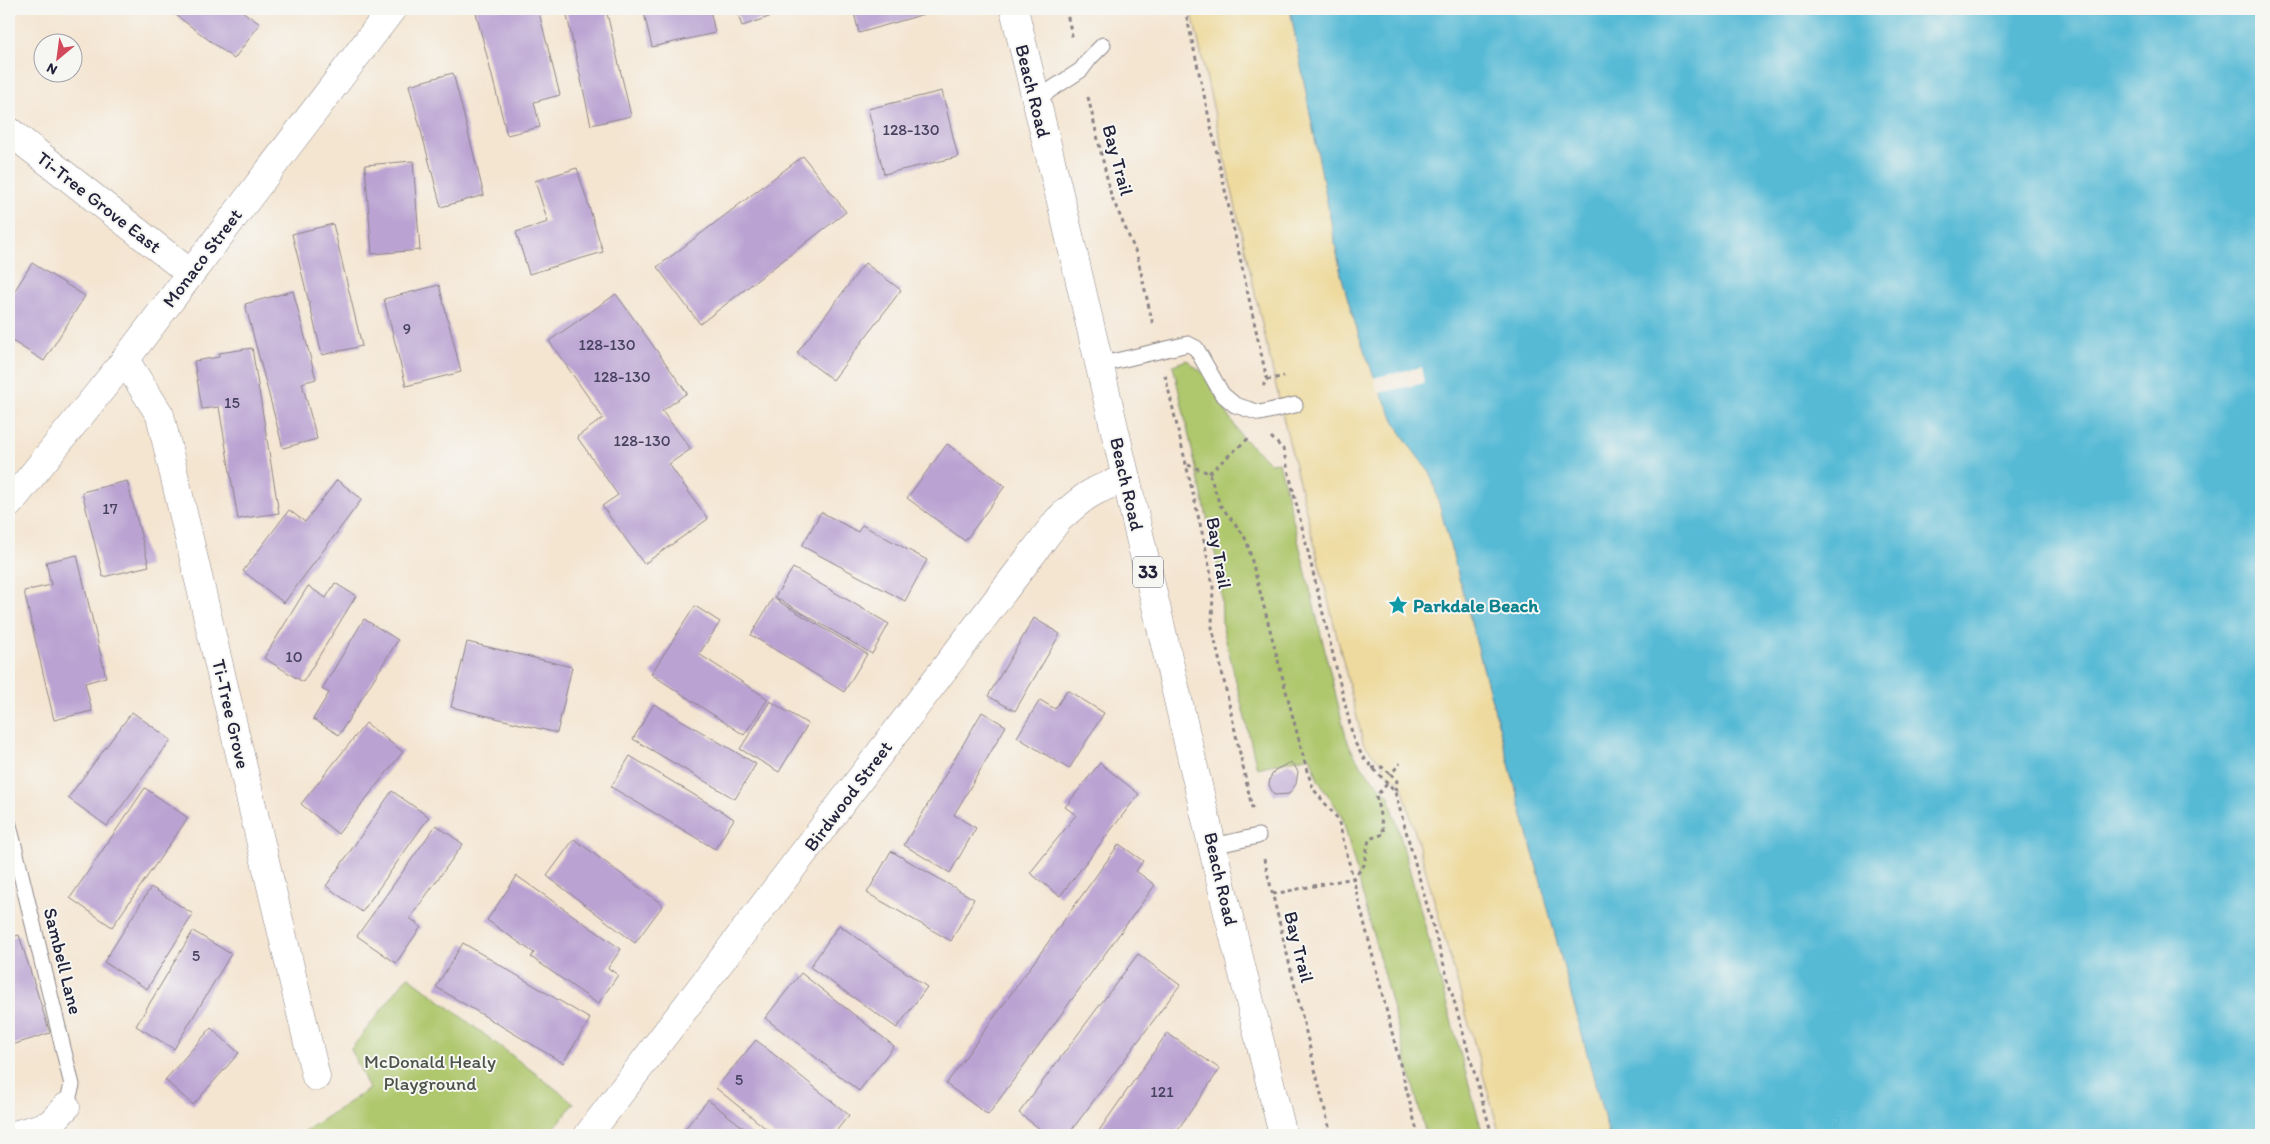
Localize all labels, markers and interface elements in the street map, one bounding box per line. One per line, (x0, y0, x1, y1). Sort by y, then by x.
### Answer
north arrow (32, 32, 82, 82)
street label: Beach Road (1010, 42, 1056, 141)
text: N (44, 59, 60, 79)
house number: 128-130 (882, 120, 940, 139)
street label: Bay Trail (1098, 122, 1139, 199)
street label: Ti-Tree Grove East (32, 146, 166, 258)
street label: Monaco Street (157, 204, 247, 312)
house number: 9 (403, 319, 411, 338)
house number: 128-130 (578, 335, 636, 354)
house number: 128-130 (593, 367, 651, 386)
house number: 15 (224, 393, 240, 412)
house number: 128-130 (613, 431, 671, 450)
street label: Beach Road (1105, 435, 1149, 534)
house number: 17 (102, 499, 118, 518)
street label: Bay Trail (1201, 515, 1237, 591)
road number: 33 (1133, 556, 1163, 588)
place icon: Parkdale Beach (1387, 594, 1409, 616)
place label: Parkdale Beach (1413, 594, 1539, 617)
house number: 10 (285, 647, 303, 666)
street label: Ti-Tree Grove (207, 657, 255, 771)
street label: Birdwood Street (799, 736, 897, 856)
street label: Beach Road (1199, 830, 1243, 929)
street label: Sambell Lane (39, 905, 87, 1017)
street label: Bay Trail (1279, 909, 1319, 986)
house number: 5 (192, 946, 200, 965)
park label: McDonald Healy Playground (364, 1050, 496, 1095)
house number: 5 (735, 1070, 743, 1089)
house number: 121 (1150, 1082, 1174, 1101)

